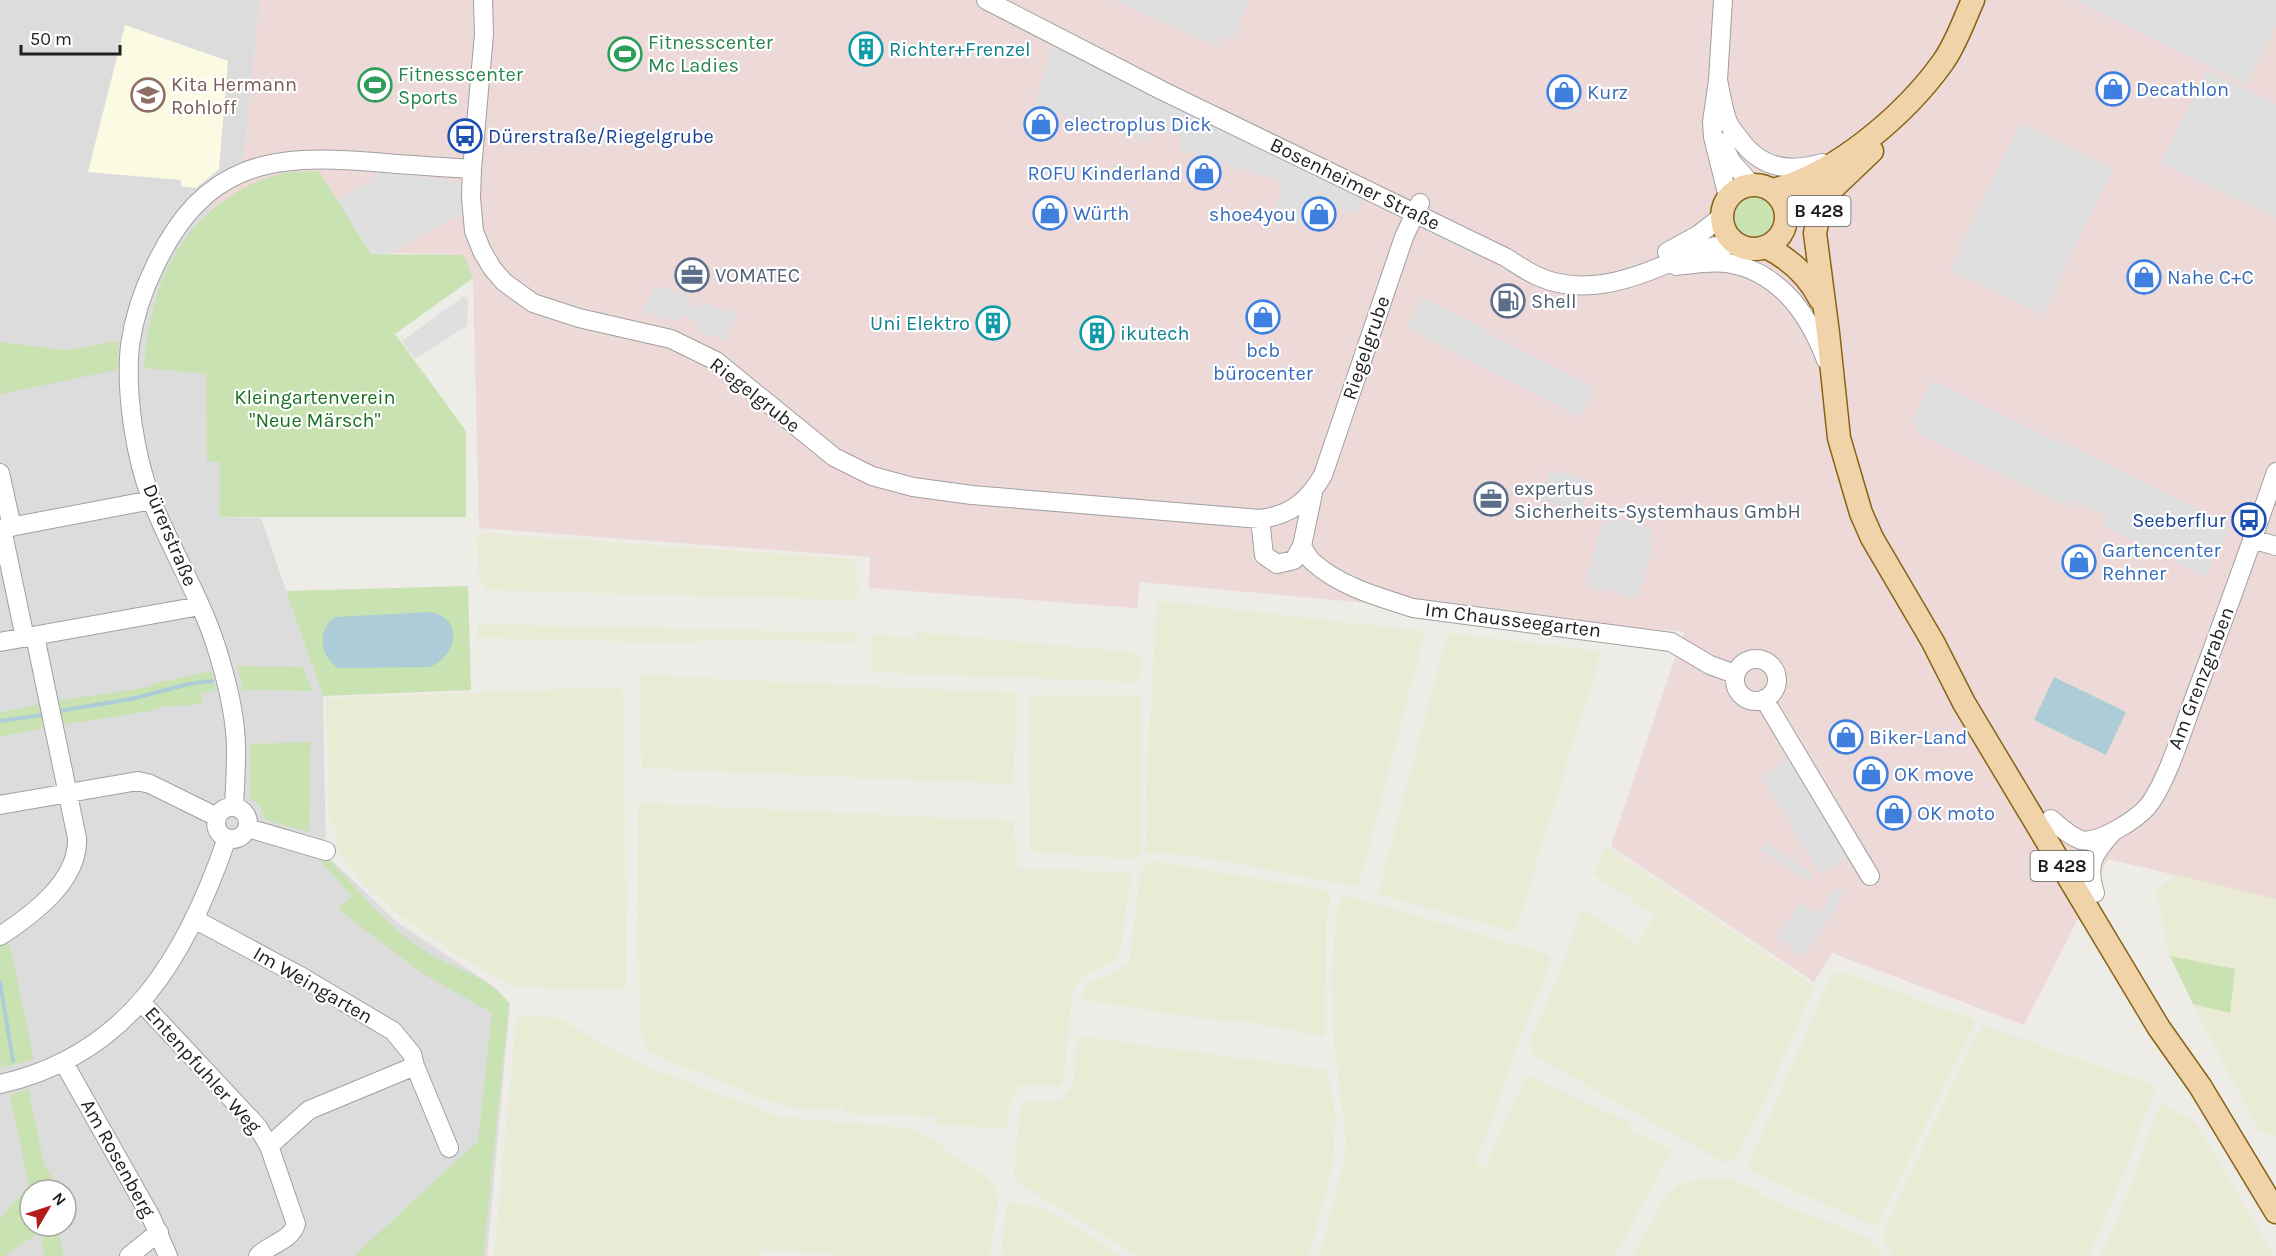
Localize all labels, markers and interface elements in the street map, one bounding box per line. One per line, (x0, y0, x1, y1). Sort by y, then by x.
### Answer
scale bar (21, 18, 120, 56)
text: 50 m (30, 28, 72, 50)
place label: Fitnesscenter Mc Ladies (648, 31, 774, 77)
building icon: Richter+Frenzel (848, 31, 884, 67)
sports icon: Fitnesscenter Mc Ladies (607, 36, 643, 72)
place label: Richter+Frenzel (889, 38, 1031, 61)
place label: Fitnesscenter Sports (398, 63, 524, 109)
sports icon: Fitnesscenter Sports (357, 67, 393, 103)
shop icon: Decathlon (2095, 71, 2131, 107)
place label: Kita Hermann Rohloff (171, 73, 297, 119)
shop icon: Kurz (1546, 74, 1582, 110)
school or university icon: Kita Hermann Rohloff (130, 77, 166, 113)
place label: Decathlon (2136, 78, 2229, 101)
place label: Kurz (1587, 81, 1628, 104)
shop icon: electroplus Dick (1023, 106, 1059, 142)
place label: electroplus Dick (1064, 113, 1212, 136)
bus stop icon: Dürerstraße/Riegelgrube (447, 118, 483, 154)
place label: Dürerstraße/Riegelgrube (488, 125, 714, 148)
street label: Bosenheimer Straße (1266, 133, 1444, 235)
shop icon: ROFU Kinderland (1186, 155, 1222, 191)
place label: ROFU Kinderland (1027, 162, 1181, 185)
shop icon: Würth (1032, 195, 1068, 231)
shop icon: shoe4you (1301, 196, 1337, 232)
road number: B 428 (1788, 196, 1850, 226)
place label: Würth (1073, 202, 1129, 225)
place label: shoe4you (1209, 203, 1296, 226)
office icon: VOMATEC (674, 257, 710, 293)
shop icon: Nahe C+C (2126, 259, 2162, 295)
place label: VOMATEC (715, 264, 800, 287)
place label: Nahe C+C (2167, 266, 2254, 289)
fuel station icon: Shell (1490, 283, 1526, 319)
place label: Shell (1531, 290, 1577, 313)
street label: Riegelgrube (1337, 293, 1395, 403)
shop icon: bcb bürocenter (1245, 299, 1281, 335)
building icon: Uni Elektro (975, 305, 1011, 341)
place label: Uni Elektro (870, 312, 970, 335)
building icon: ikutech (1079, 315, 1115, 351)
place label: ikutech (1120, 322, 1190, 345)
place label: bcb bürocenter (1213, 339, 1314, 385)
street label: Riegelgrube (705, 353, 805, 437)
park label: Kleingartenverein "Neue Märsch" (234, 386, 396, 432)
place label: expertus Sicherheits-Systemhaus GmbH (1514, 477, 1801, 523)
street label: Dürerstraße (138, 480, 202, 590)
office icon: expertus Sicherheits-Systemhaus GmbH (1473, 481, 1509, 517)
bus stop icon: Seeberflur (2231, 502, 2267, 538)
place label: Seeberflur (2132, 509, 2227, 532)
place label: Gartencenter Rehner (2102, 539, 2221, 585)
shop icon: Gartencenter Rehner (2061, 544, 2097, 580)
street label: Im Chausseegarten (1424, 598, 1602, 642)
street label: Am Grenzgraben (2163, 604, 2239, 752)
shop icon: Biker-Land (1828, 719, 1864, 755)
place label: Biker-Land (1869, 726, 1967, 749)
shop icon: OK move (1853, 756, 1889, 792)
place label: OK move (1894, 763, 1974, 786)
shop icon: OK moto (1876, 795, 1912, 831)
place label: OK moto (1917, 802, 1995, 825)
road number: B 428 (2030, 851, 2094, 881)
street label: Im Weingarten (249, 942, 377, 1028)
street label: Entenpfuhler Weg (140, 1002, 266, 1138)
street label: Am Rosenberg (76, 1095, 160, 1221)
north arrow (18, 1178, 78, 1238)
text: N (48, 1188, 70, 1209)

